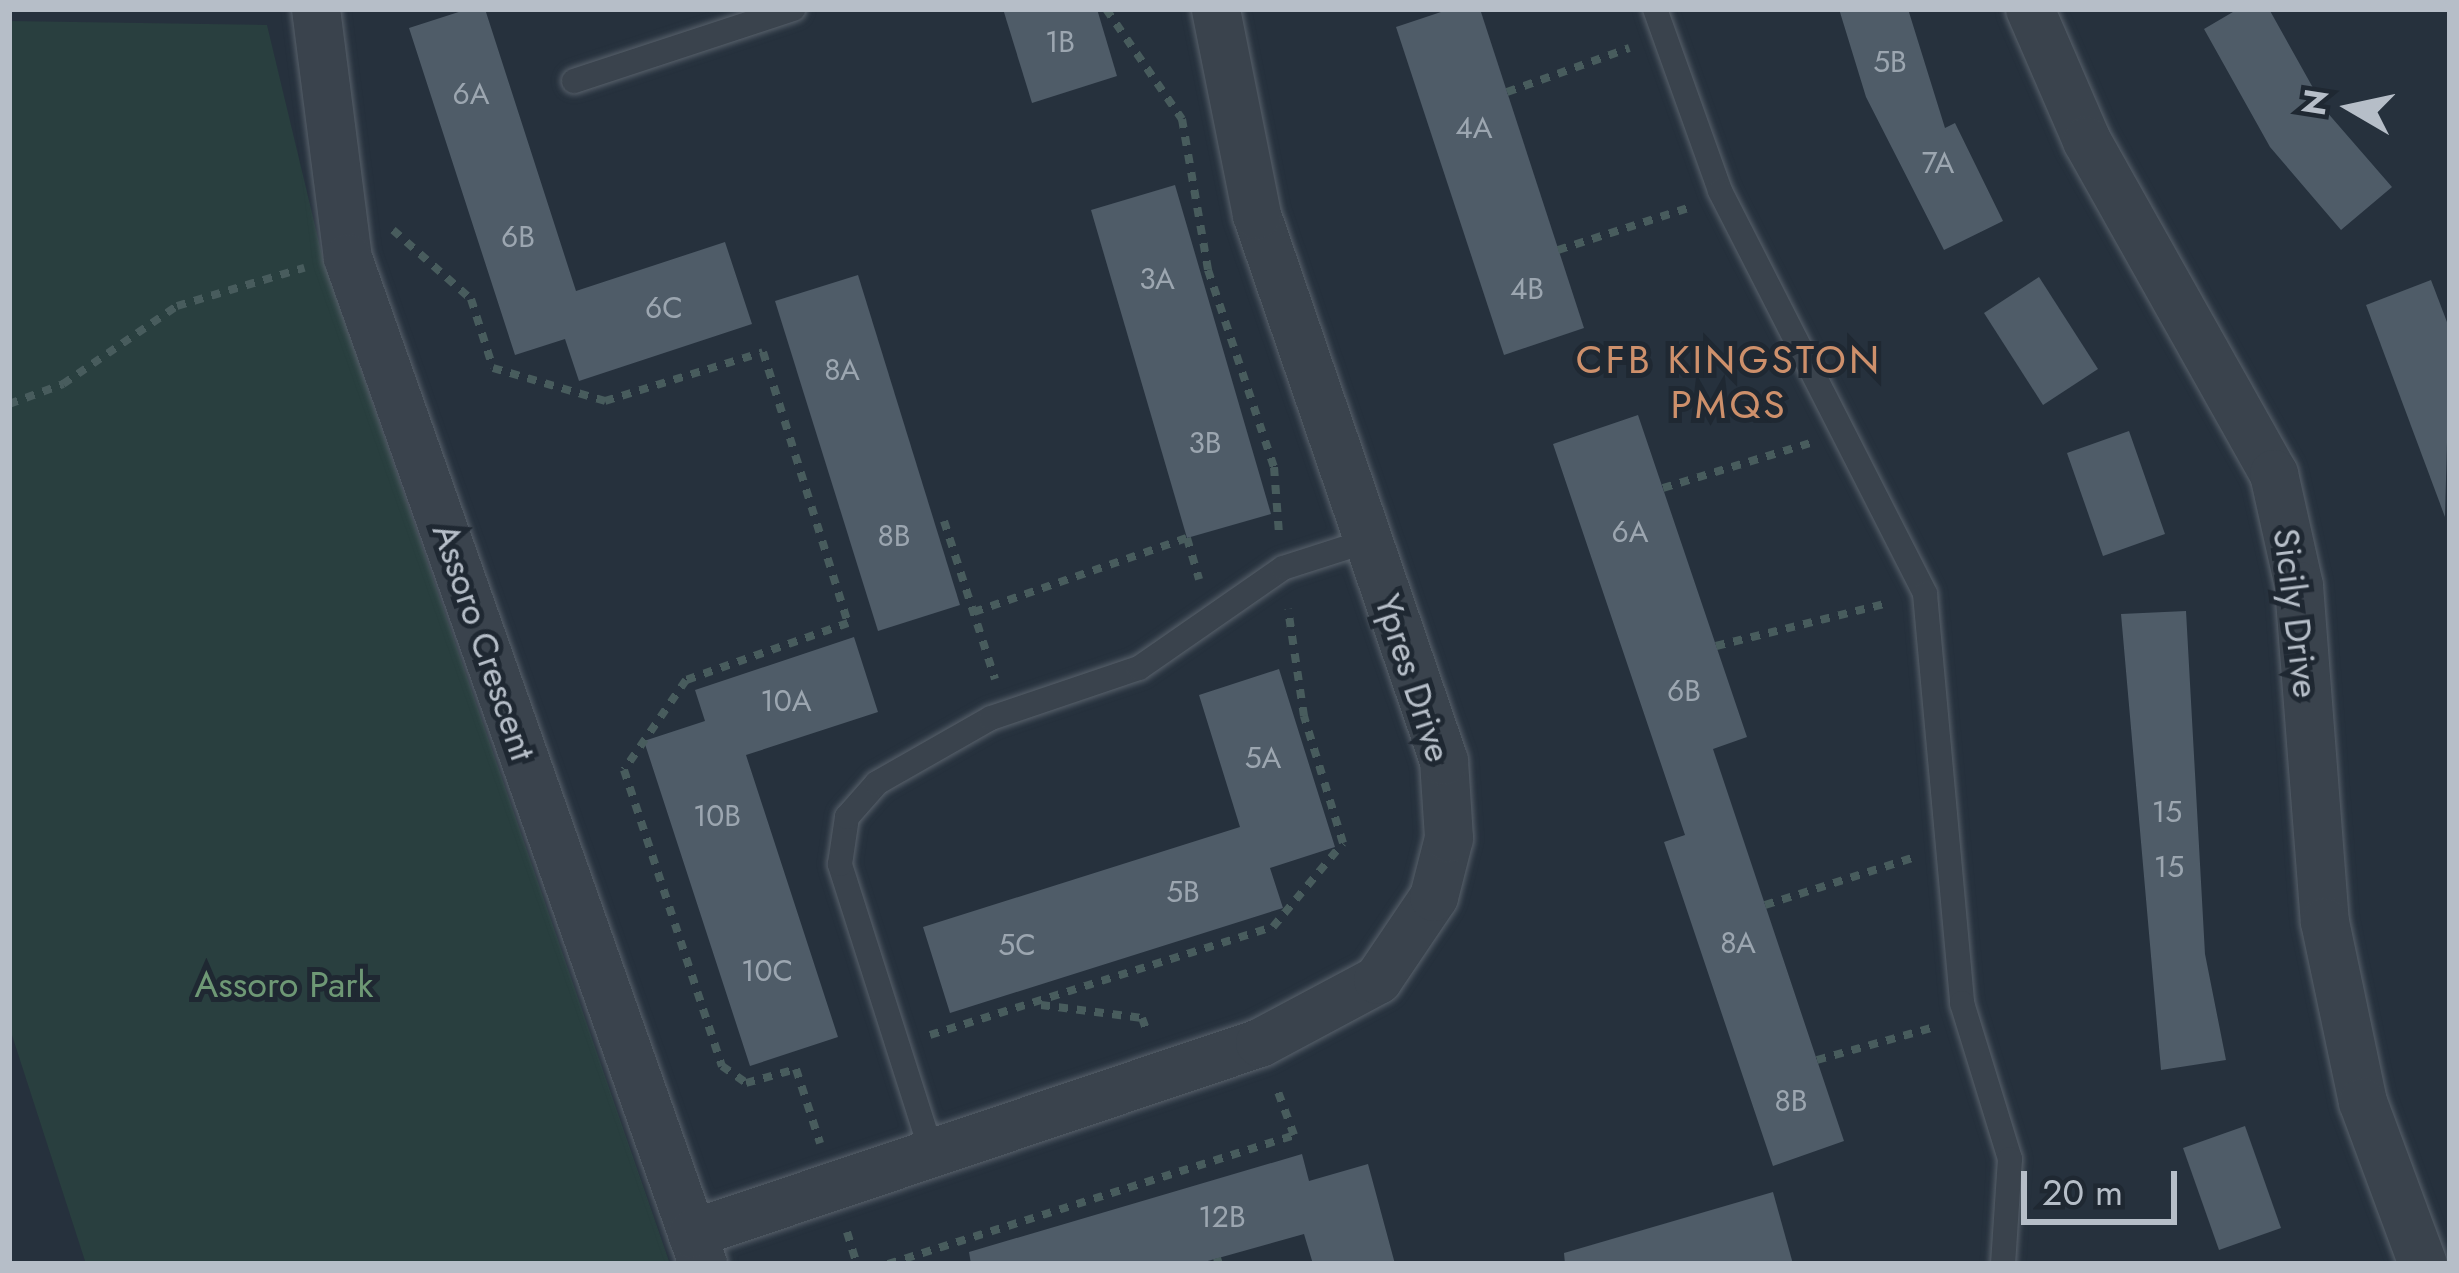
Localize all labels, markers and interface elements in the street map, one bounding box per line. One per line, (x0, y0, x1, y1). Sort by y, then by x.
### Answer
house number: 1B (1045, 24, 1075, 60)
house number: 5B (1873, 44, 1907, 80)
north arrow (2291, 48, 2411, 168)
house number: 6A (452, 76, 490, 112)
text: N (2290, 86, 2340, 119)
house number: 4A (1455, 110, 1493, 146)
house number: 7A (1922, 145, 1954, 181)
house number: 6B (501, 219, 535, 255)
house number: 3A (1139, 261, 1175, 297)
house number: 4B (1510, 271, 1544, 307)
house number: 6C (645, 290, 683, 326)
district label: CFB KINGSTON PMQS (1576, 338, 1882, 429)
house number: 8A (824, 352, 860, 388)
house number: 3B (1188, 425, 1222, 461)
house number: 6A (1611, 514, 1649, 550)
street label: Assoro Crescent (423, 518, 545, 766)
house number: 8B (877, 518, 911, 554)
street label: Sicily Drive (2264, 526, 2328, 700)
street label: Ypres Drive (1366, 589, 1460, 767)
house number: 6B (1667, 673, 1701, 709)
house number: 10A (760, 683, 812, 719)
house number: 5A (1245, 740, 1281, 776)
house number: 15 (2152, 794, 2182, 830)
house number: 10B (693, 798, 741, 834)
house number: 15 (2154, 849, 2184, 885)
house number: 5B (1166, 874, 1200, 910)
house number: 8A (1720, 925, 1756, 961)
house number: 5C (998, 927, 1036, 963)
house number: 10C (741, 953, 793, 989)
park label: Assoro Park (195, 963, 373, 1007)
house number: 8B (1774, 1083, 1808, 1119)
scale bar (2027, 1147, 2183, 1221)
text: 20 m (2042, 1166, 2123, 1218)
house number: 12B (1198, 1199, 1246, 1235)

